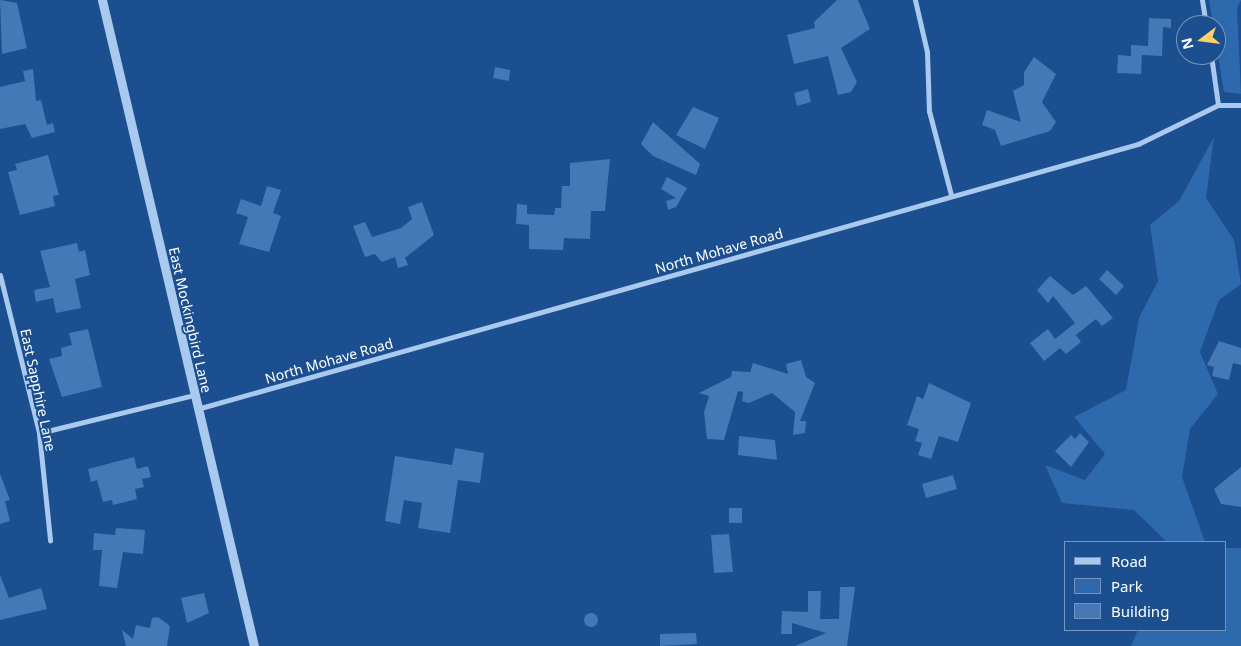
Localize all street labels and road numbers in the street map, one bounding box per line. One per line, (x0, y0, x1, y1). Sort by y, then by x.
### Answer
street label: North Mohave Road (653, 225, 785, 277)
street label: East Mockingbird Lane (165, 246, 215, 394)
street label: East Sapphire Lane (17, 327, 59, 453)
street label: North Mohave Road (263, 335, 395, 387)

